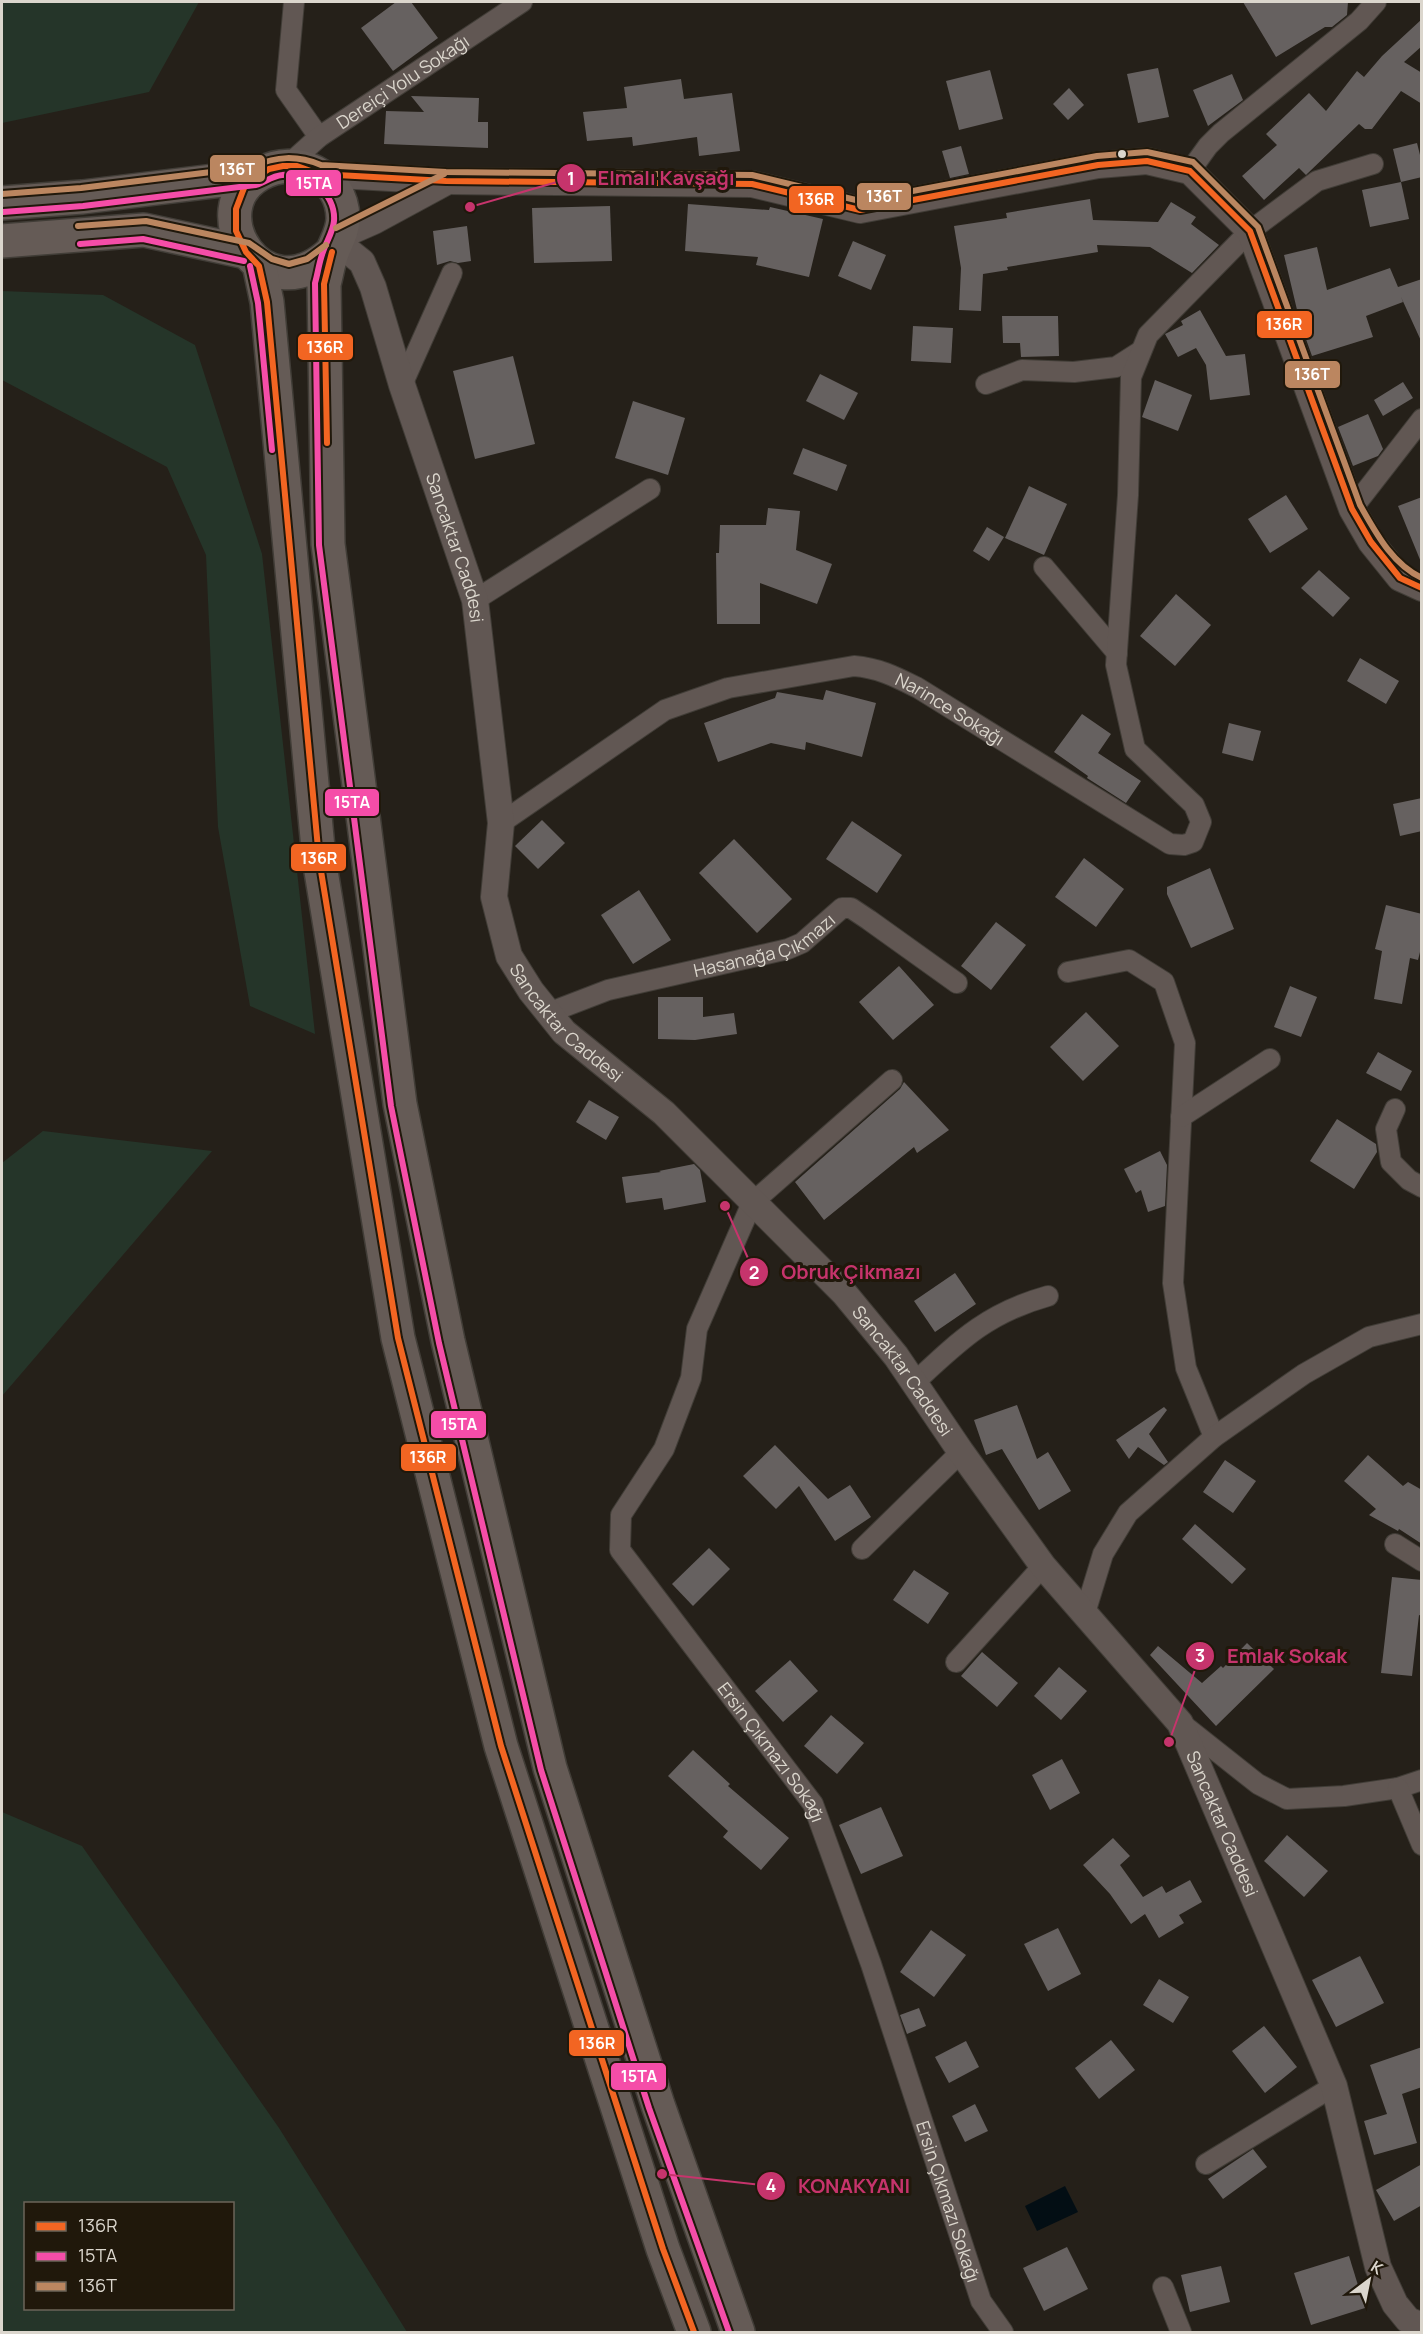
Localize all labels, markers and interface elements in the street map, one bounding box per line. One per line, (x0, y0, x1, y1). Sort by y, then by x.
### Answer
street label: Dereiçi Yolu Sokağı (331, 29, 473, 134)
unlabelled marker (1116, 148, 1128, 160)
line badge: 136T (209, 154, 266, 183)
text: 136T (219, 158, 255, 180)
callout: Elmalı Kavşağı (556, 159, 747, 197)
text: Elmalı Kavşağı (597, 164, 735, 191)
text: 1 (567, 166, 575, 190)
line badge: 15TA (285, 169, 342, 197)
text: 15TA (296, 172, 333, 194)
line badge: 136T (856, 182, 912, 211)
line badge: 136R (788, 185, 845, 214)
text: 136T (866, 185, 902, 207)
text: 136R (798, 188, 834, 210)
line badge: 136R (1256, 310, 1313, 339)
text: 136R (1266, 313, 1302, 335)
line badge: 136R (297, 333, 354, 361)
text: 136R (307, 336, 343, 358)
line badge: 136T (1284, 360, 1341, 389)
text: 136T (1294, 363, 1330, 385)
street label: Sancaktar Caddesi (421, 469, 490, 624)
street label: Narince Sokağı (892, 667, 1009, 751)
line badge: 15TA (324, 788, 380, 817)
text: 15TA (334, 791, 371, 813)
line badge: 136R (290, 843, 347, 872)
text: 136R (301, 847, 337, 869)
street label: Hasanağa Çıkmazı (691, 908, 840, 982)
street label: Sancaktar Caddesi (504, 959, 628, 1087)
callout: Obruk Çikmazı (739, 1253, 932, 1291)
text: Obruk Çikmazı (781, 1258, 921, 1285)
text: 2 (749, 1260, 759, 1284)
street label: Sancaktar Caddesi (847, 1300, 959, 1441)
line badge: 15TA (430, 1410, 487, 1439)
text: 15TA (441, 1413, 478, 1435)
line badge: 136R (400, 1443, 457, 1472)
text: 136R (410, 1446, 446, 1468)
callout: Emlak Sokak (1185, 1637, 1359, 1675)
text: Emlak Sokak (1227, 1642, 1348, 1669)
text: 3 (1195, 1643, 1205, 1667)
street label: Ersin Çıkmazı Sokağı (713, 1677, 831, 1825)
street label: Sancaktar Caddesi (1181, 1747, 1264, 1900)
line badge: 136R (568, 2029, 625, 2057)
text: 136R (579, 2032, 615, 2054)
line badge: 15TA (610, 2062, 667, 2091)
text: 15TA (621, 2065, 658, 2087)
street label: Ersin Çıkmazı Sokağı (911, 2118, 986, 2285)
callout: KONAKYANI (756, 2167, 922, 2205)
text: KONAKYANI (798, 2172, 910, 2199)
text: 4 (766, 2173, 777, 2197)
legend (24, 2202, 234, 2310)
text: 136R (78, 2213, 118, 2237)
text: 15TA (78, 2243, 118, 2267)
north arrow (1339, 2250, 1399, 2310)
text: K (1367, 2255, 1388, 2280)
text: 136T (78, 2273, 117, 2297)

